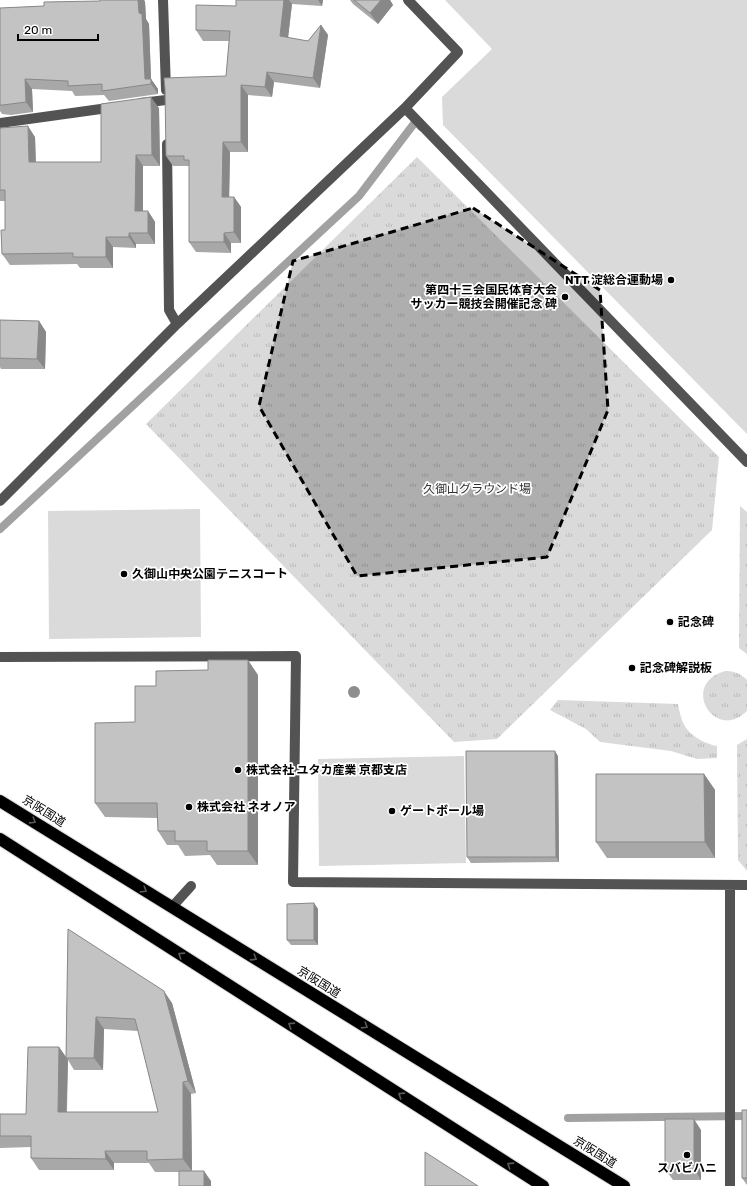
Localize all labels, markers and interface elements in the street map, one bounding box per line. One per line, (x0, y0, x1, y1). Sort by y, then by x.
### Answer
scale bar (18, 16, 98, 42)
text: 20 m (24, 23, 52, 37)
place label: NTT 淀総合運動場 (565, 273, 663, 287)
marker: NTT 淀総合運動場 (666, 275, 676, 285)
place label: 第四十三会国民体育大会 サッカー競技会開催記念 碑 (410, 283, 557, 311)
marker: 第四十三会国民体育大会 サッカー競技会開催記念 碑 (560, 292, 570, 302)
park label: 久御山グラウンド場 (423, 482, 531, 496)
place label: 久御山中央公園テニスコート (132, 567, 288, 581)
marker: 久御山中央公園テニスコート (119, 569, 129, 579)
place label: 記念碑 (678, 615, 714, 629)
marker: 記念碑 (665, 617, 675, 627)
place label: 記念碑解説板 (640, 661, 712, 675)
marker: 記念碑解説板 (627, 663, 637, 673)
place label: 株式会社 ユタカ産業 京都支店 (246, 763, 407, 777)
marker: 株式会社 ユタカ産業 京都支店 (233, 765, 243, 775)
street label: 京阪国道 (20, 792, 68, 830)
place label: 株式会社 ネオノア (197, 800, 296, 814)
marker: 株式会社 ネオノア (184, 802, 194, 812)
place label: ゲートボール場 (400, 804, 484, 818)
marker: ゲートボール場 (387, 806, 397, 816)
one-way arrow (29, 816, 36, 824)
one-way arrow (140, 885, 147, 892)
one-way arrow (178, 952, 185, 960)
one-way arrow (250, 953, 257, 961)
street label: 京阪国道 (295, 963, 343, 1001)
one-way arrow (288, 1022, 295, 1030)
one-way arrow (361, 1022, 368, 1029)
one-way arrow (398, 1093, 405, 1100)
street label: 京阪国道 (571, 1133, 619, 1171)
marker: スバビハニ (682, 1150, 692, 1160)
place label: スバビハニ (657, 1161, 717, 1175)
one-way arrow (507, 1162, 514, 1170)

